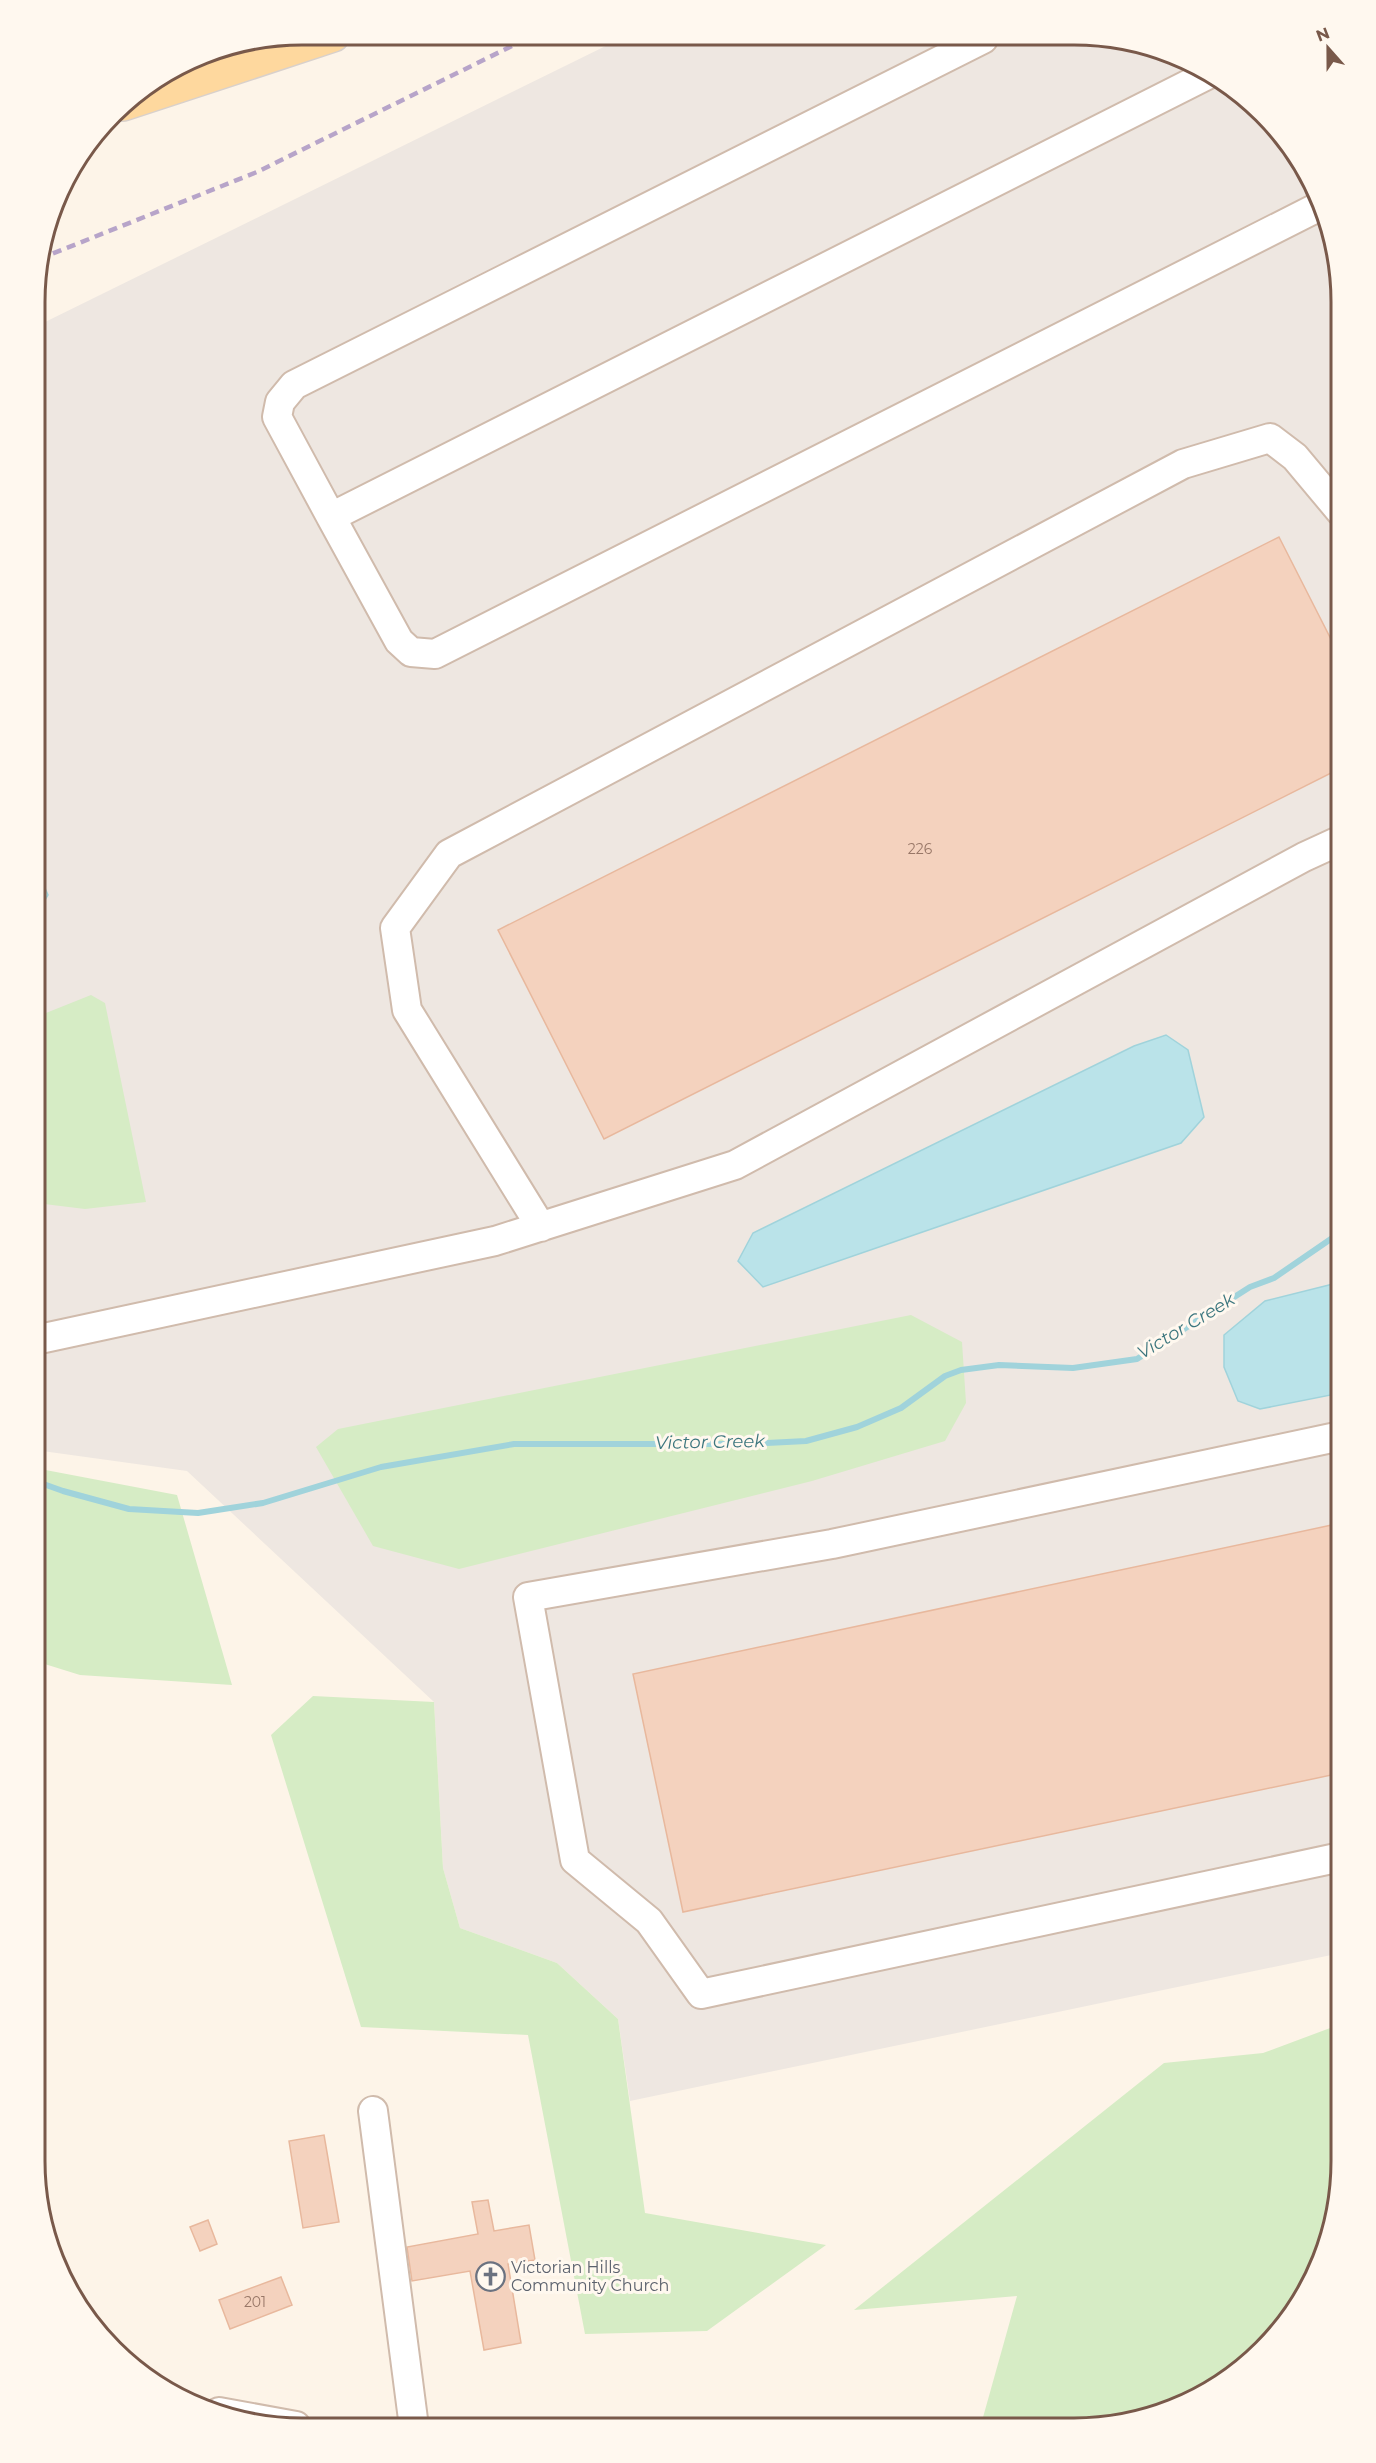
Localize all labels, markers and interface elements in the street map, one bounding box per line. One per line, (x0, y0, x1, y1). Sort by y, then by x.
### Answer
north arrow (1298, 18, 1358, 78)
text: N (1313, 23, 1332, 46)
house number: 226 (908, 840, 933, 858)
water label: Victor Creek (1133, 1288, 1240, 1364)
water label: Victor Creek (655, 1430, 766, 1454)
place label: Victorian Hills Community Church (511, 2258, 669, 2295)
church icon: Victorian Hills Community Church (474, 2260, 506, 2292)
house number: 201 (244, 2293, 266, 2311)

